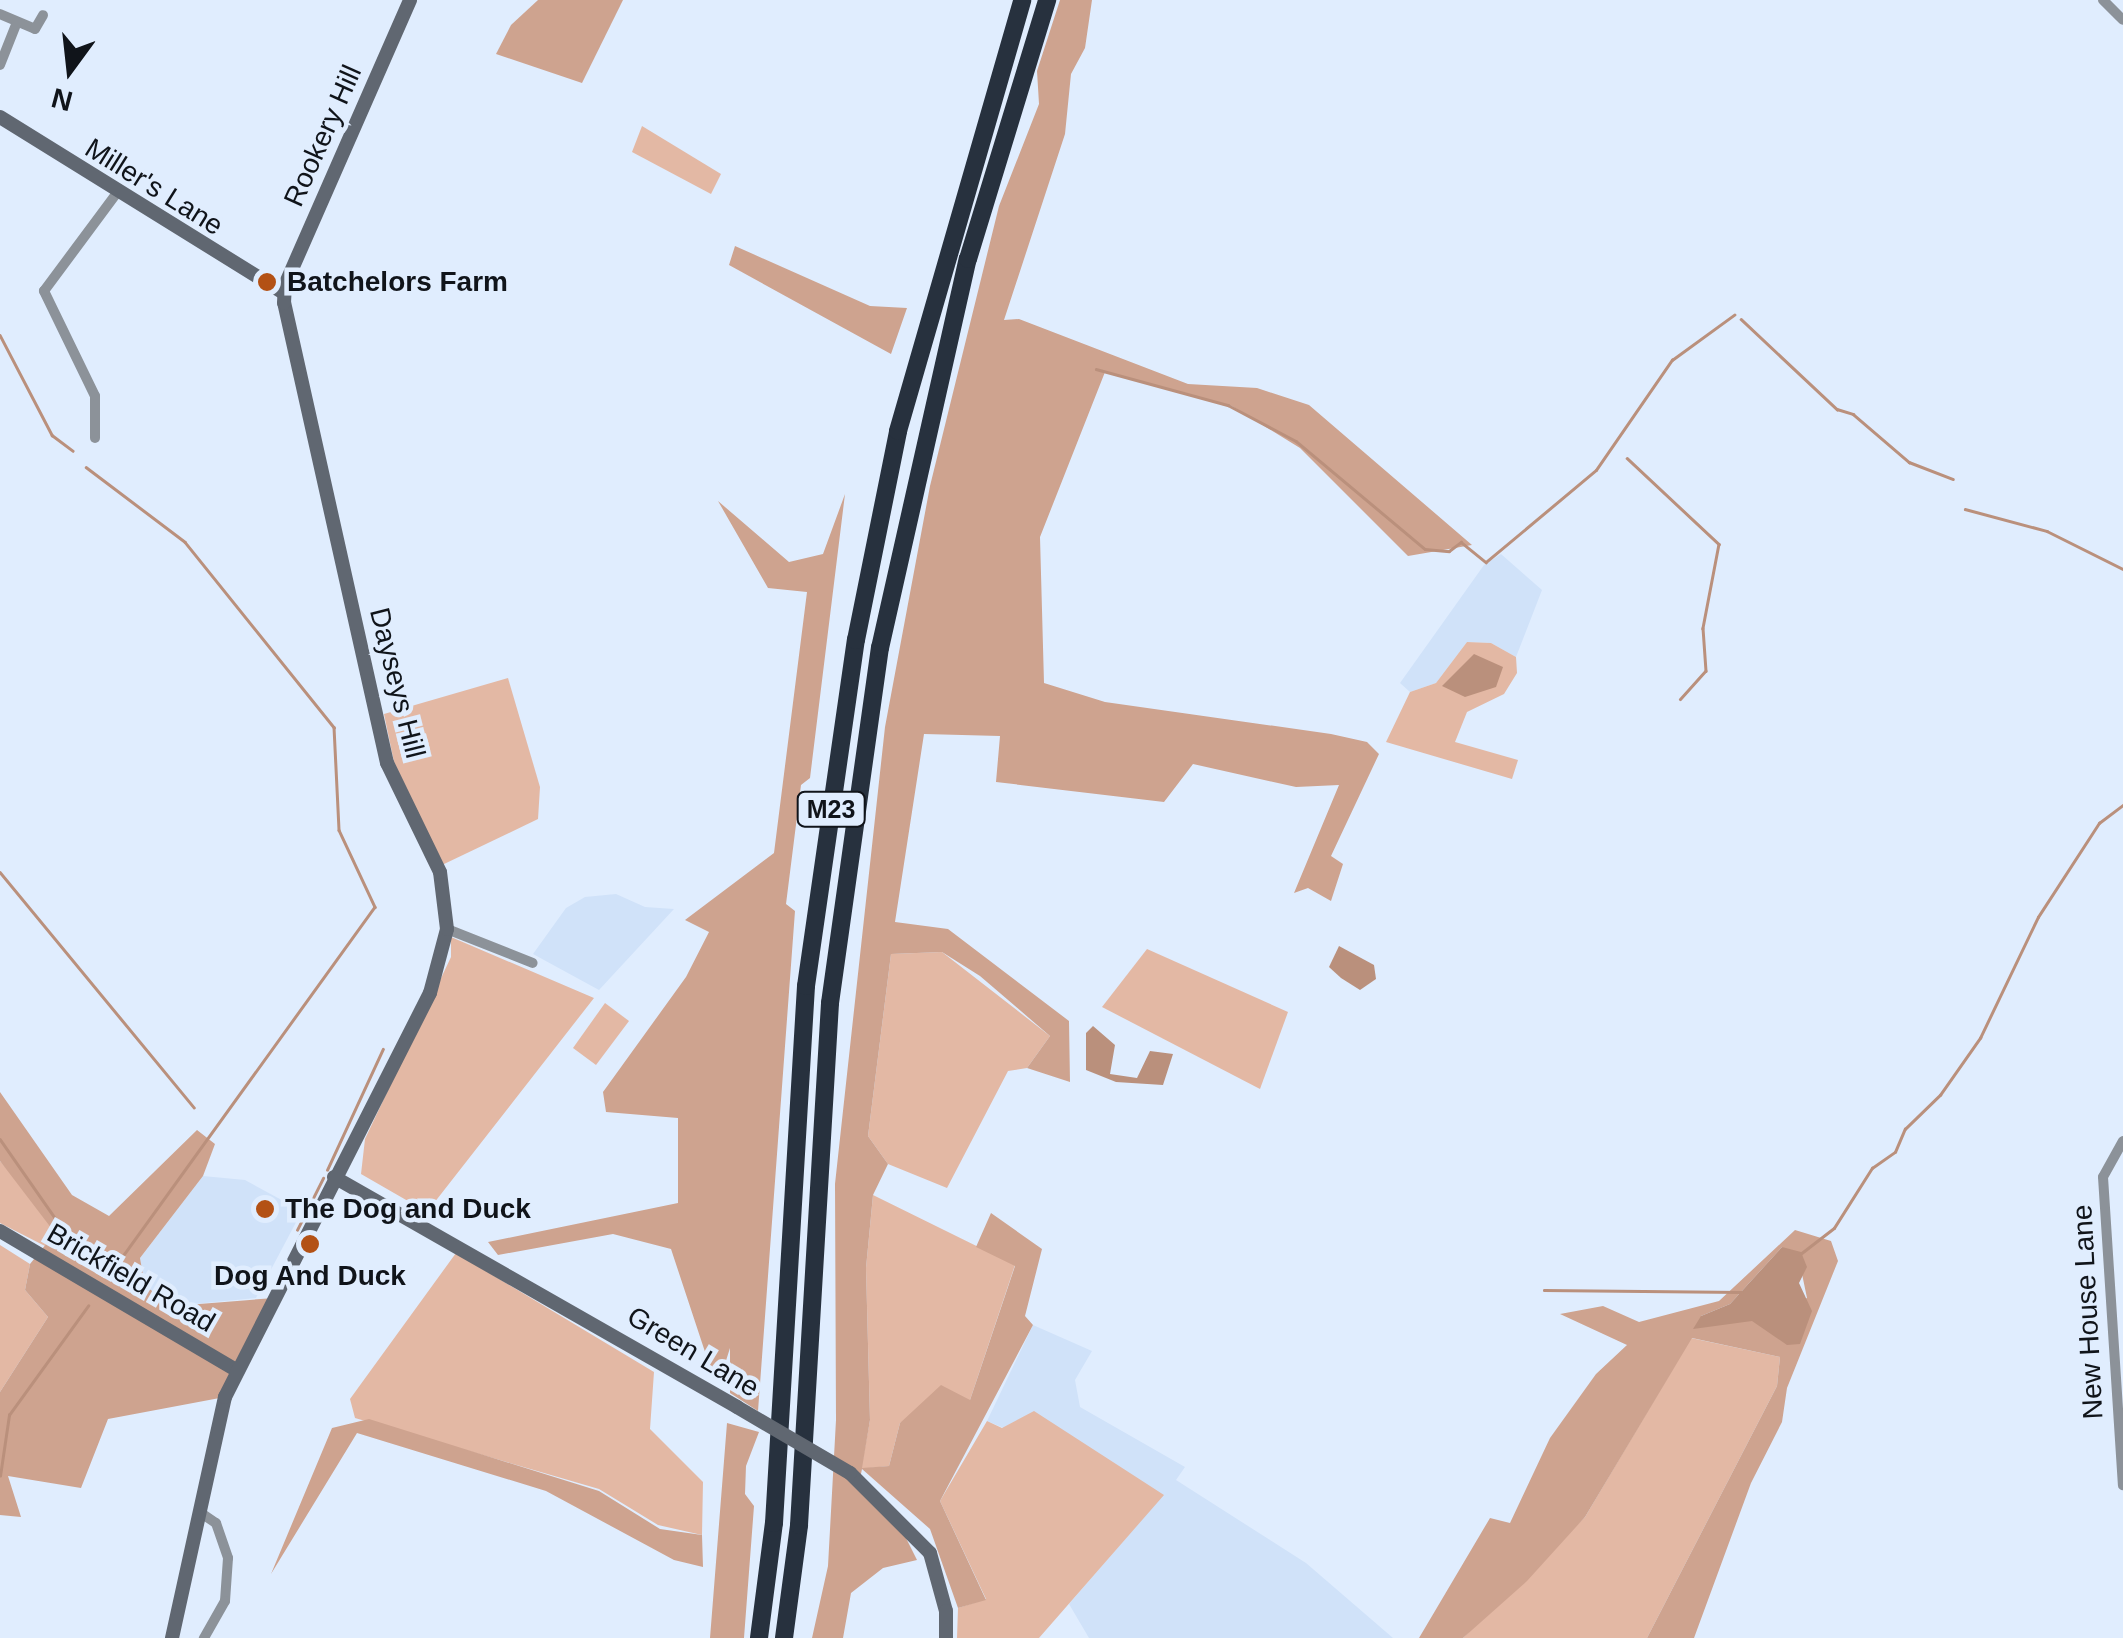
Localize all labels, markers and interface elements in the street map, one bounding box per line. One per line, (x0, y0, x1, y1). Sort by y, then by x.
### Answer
north arrow (20, 20, 120, 120)
street label: Rookery Hill (277, 60, 369, 212)
text: N (48, 82, 76, 117)
street label: Miller's Lane (79, 131, 229, 243)
place label: Batchelors Farm (287, 265, 508, 299)
marker: Batchelors Farm (256, 271, 278, 293)
street label: Dayseys Hill (362, 604, 432, 762)
road number: M23 (796, 789, 866, 829)
place label: The Dog and Duck (285, 1192, 531, 1226)
marker: The Dog and Duck (254, 1198, 276, 1220)
street label: New House Lane (2066, 1204, 2110, 1420)
street label: Brickfield Road (41, 1216, 221, 1340)
marker: Dog And Duck (299, 1233, 321, 1255)
place label: Dog And Duck (214, 1259, 406, 1293)
street label: Green Lane (621, 1300, 765, 1404)

